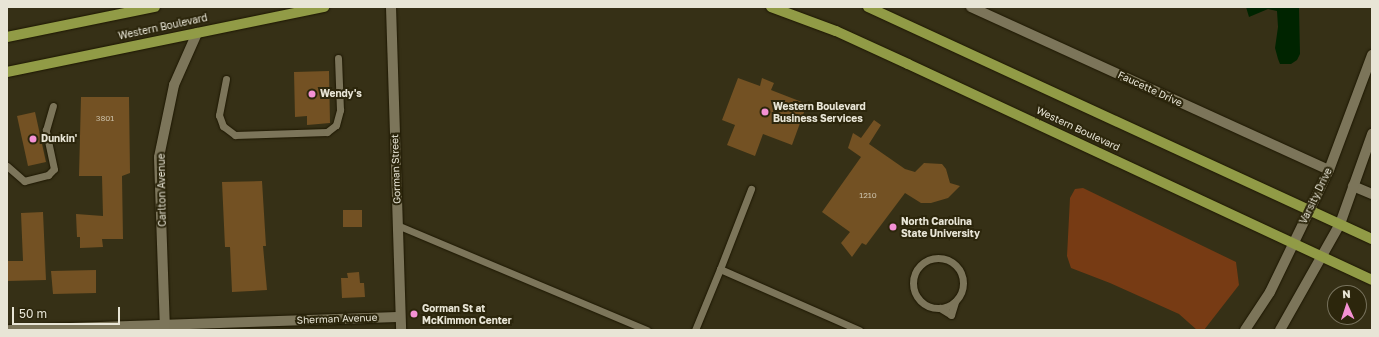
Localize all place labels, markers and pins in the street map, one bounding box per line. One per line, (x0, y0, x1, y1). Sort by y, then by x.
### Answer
place label: Wendy's (320, 88, 362, 100)
marker: Wendy's (307, 89, 317, 99)
place label: Western Boulevard Business Services (773, 100, 866, 124)
marker: Western Boulevard Business Services (760, 107, 770, 117)
place label: Dunkin' (41, 133, 77, 145)
marker: Dunkin' (28, 134, 38, 144)
place label: North Carolina State University (901, 215, 980, 238)
marker: North Carolina State University (888, 222, 898, 232)
place label: Gorman St at McKimmon Center (422, 302, 512, 326)
marker: Gorman St at McKimmon Center (409, 309, 419, 319)

